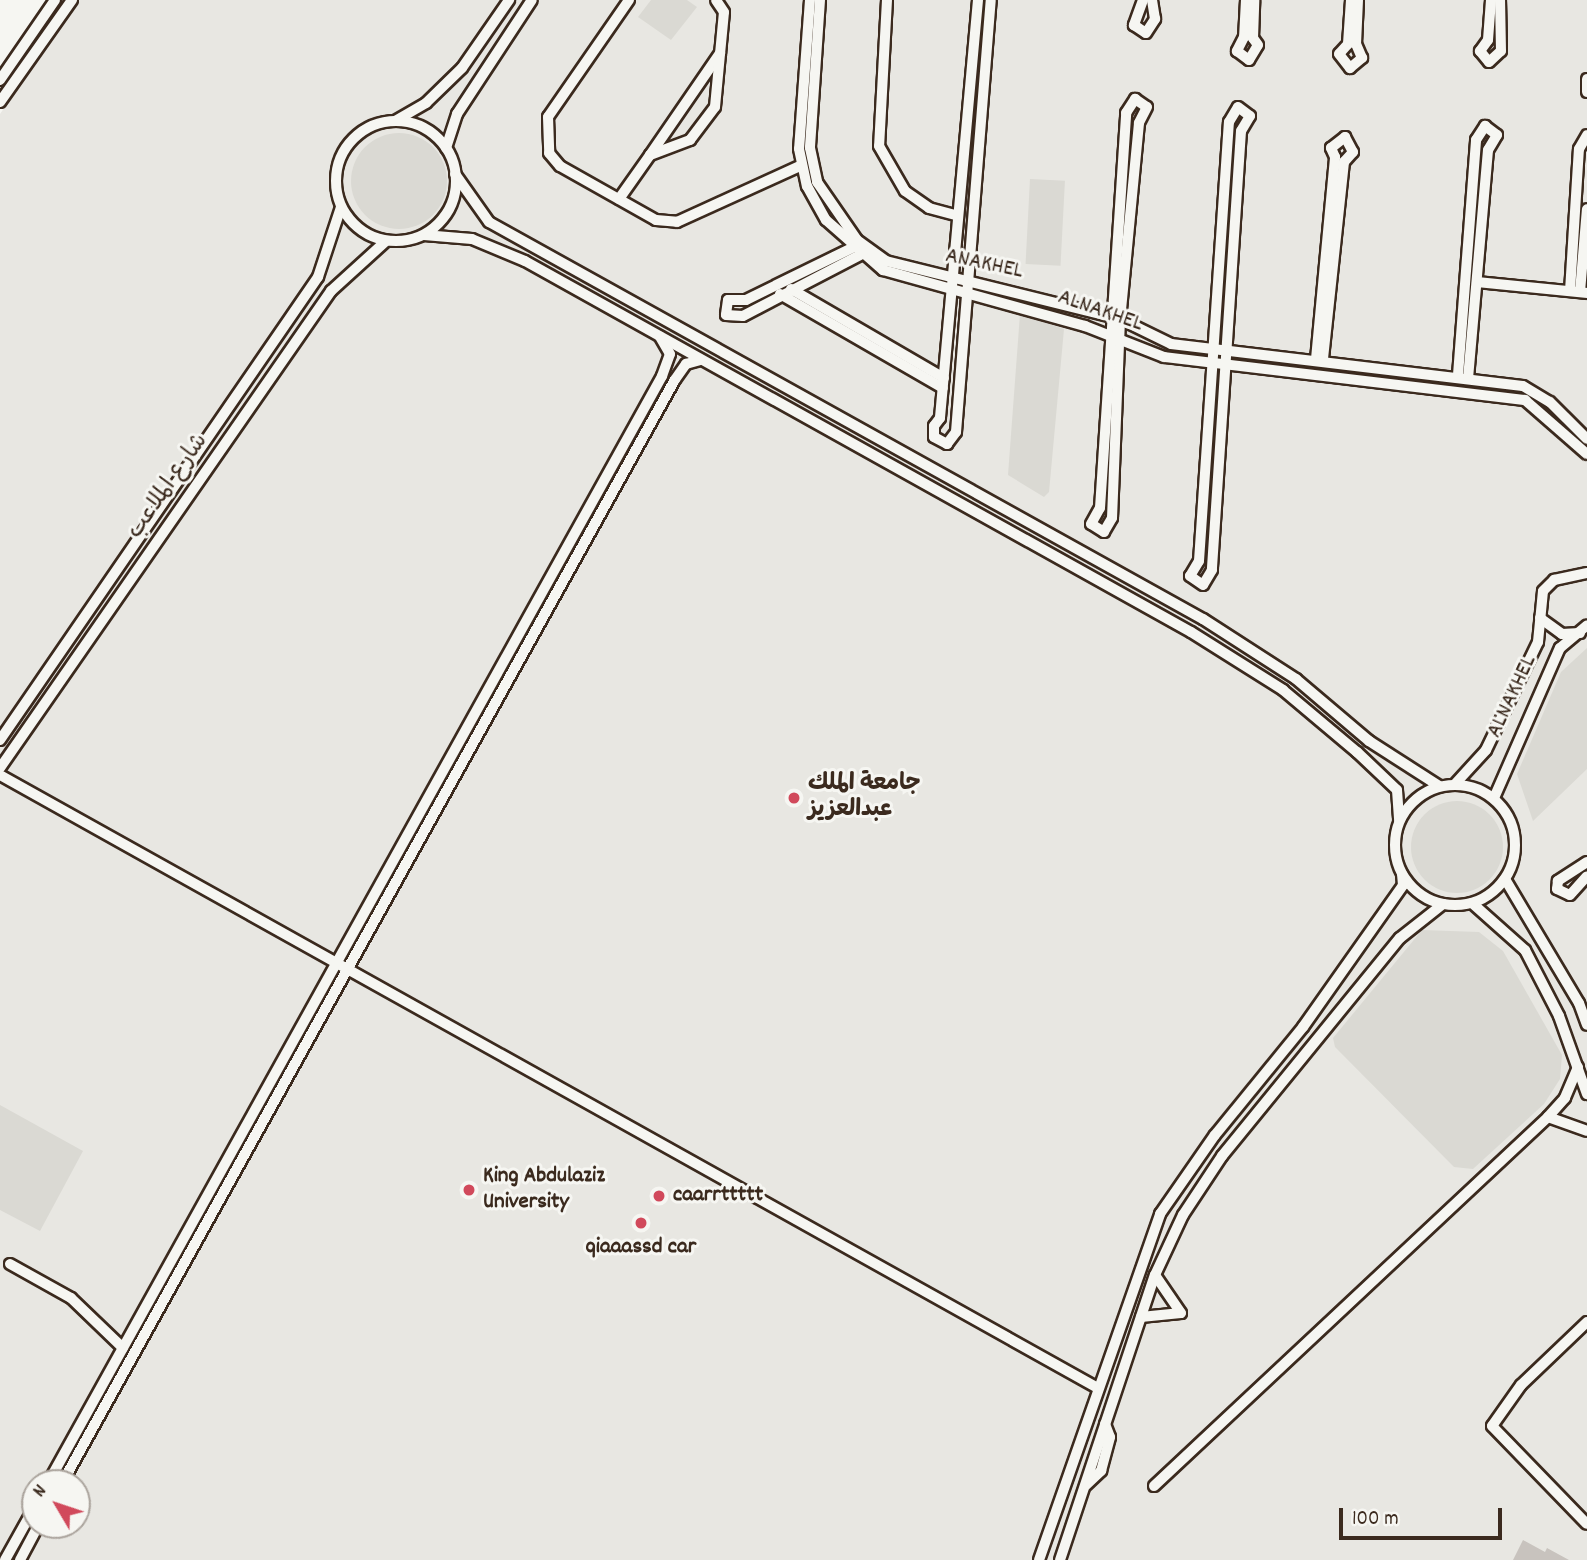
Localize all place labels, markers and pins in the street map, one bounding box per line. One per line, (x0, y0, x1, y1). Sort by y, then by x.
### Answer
place label: جامعة الملك عبدالعزيز (808, 771, 921, 825)
marker: جامعة الملك عبدالعزيز (786, 790, 802, 806)
place label: King Abdulaziz University (483, 1163, 605, 1217)
marker: King Abdulaziz University (461, 1182, 477, 1198)
place label: caarrttttt (673, 1182, 763, 1210)
marker: caarrttttt (651, 1188, 667, 1204)
marker: qiaaassd car (633, 1215, 649, 1231)
place label: qiaaassd car (586, 1234, 696, 1262)

